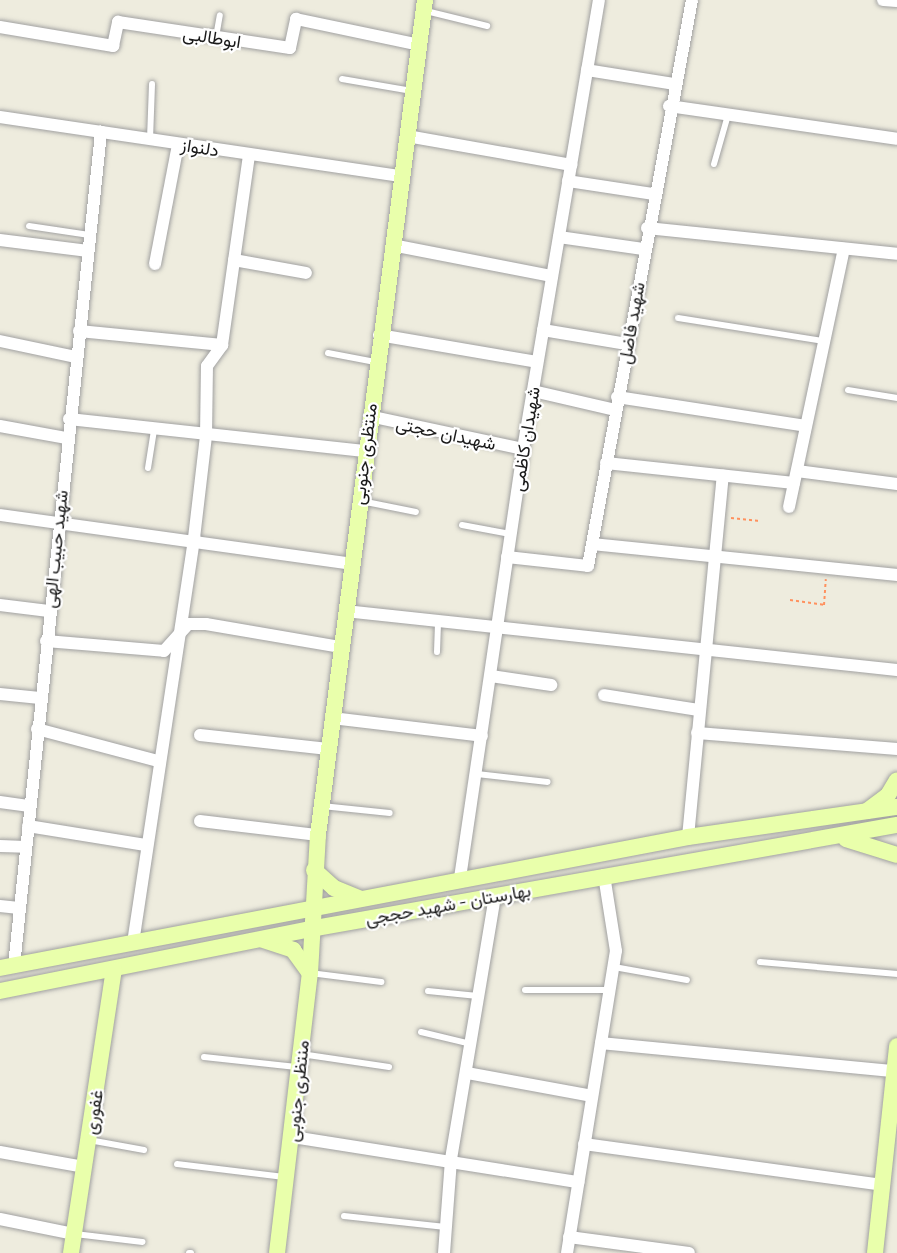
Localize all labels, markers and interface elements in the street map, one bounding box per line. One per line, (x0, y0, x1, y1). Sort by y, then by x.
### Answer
street label: ابوطالبی (181, 22, 243, 52)
street label: دلنواز (179, 133, 221, 161)
street label: شهید فاضل (613, 280, 649, 366)
street label: شهیدان کاظمی (506, 385, 544, 493)
street label: منتظری جنوبی (347, 402, 381, 506)
street label: شهیدان حجتی (394, 412, 498, 454)
street label: شهید حبیب الهی (38, 489, 72, 609)
street label: بهارستان - شهید حججی (364, 879, 532, 929)
street label: منتظری جنوبی (281, 1039, 313, 1143)
street label: غفوری (79, 1088, 107, 1136)

